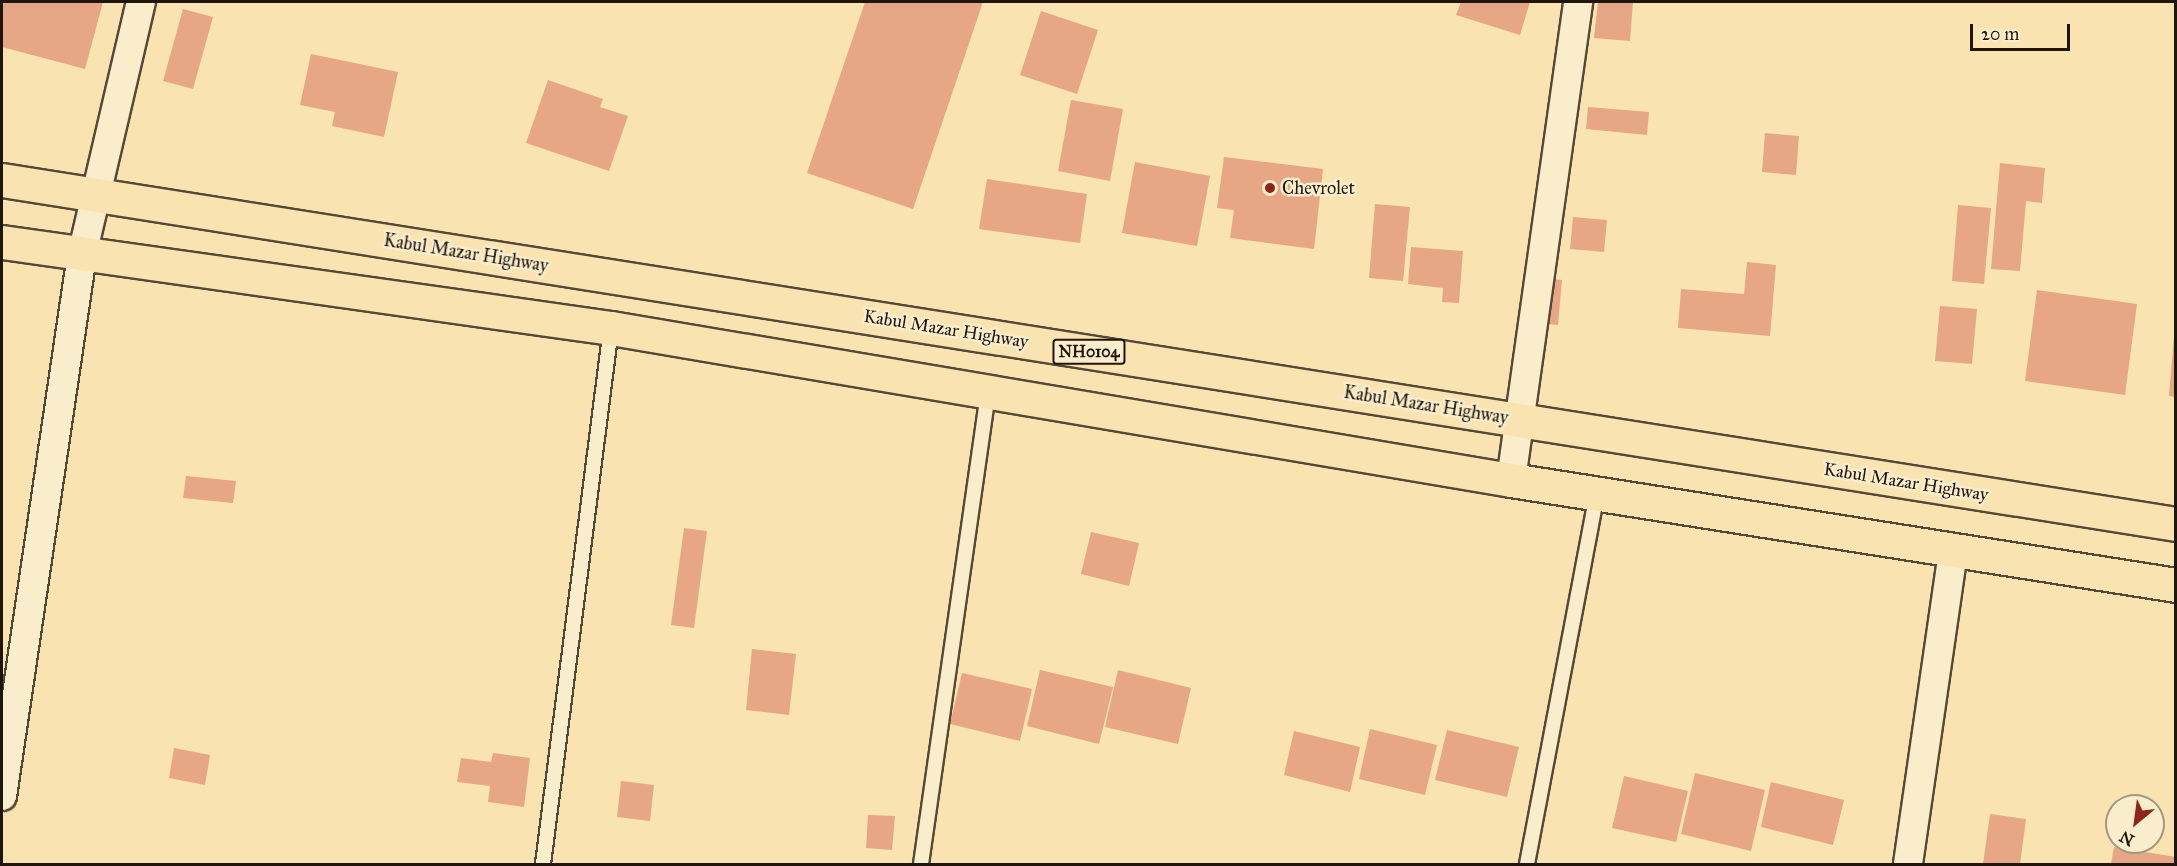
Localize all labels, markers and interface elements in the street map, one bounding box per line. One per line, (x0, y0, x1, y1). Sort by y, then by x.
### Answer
scale bar (1973, 12, 2074, 50)
text: 20 m (1981, 23, 2019, 45)
place label: Chevrolet (1282, 177, 1355, 199)
marker: Chevrolet (1263, 181, 1277, 195)
street label: Kabul Mazar Highway (382, 229, 550, 277)
street label: Kabul Mazar Highway (862, 305, 1030, 353)
road number: NH0104 (1052, 339, 1126, 365)
street label: Kabul Mazar Highway (1342, 381, 1510, 429)
street label: Kabul Mazar Highway (1822, 458, 1990, 506)
north arrow (2105, 794, 2165, 854)
text: N (2116, 827, 2138, 850)

